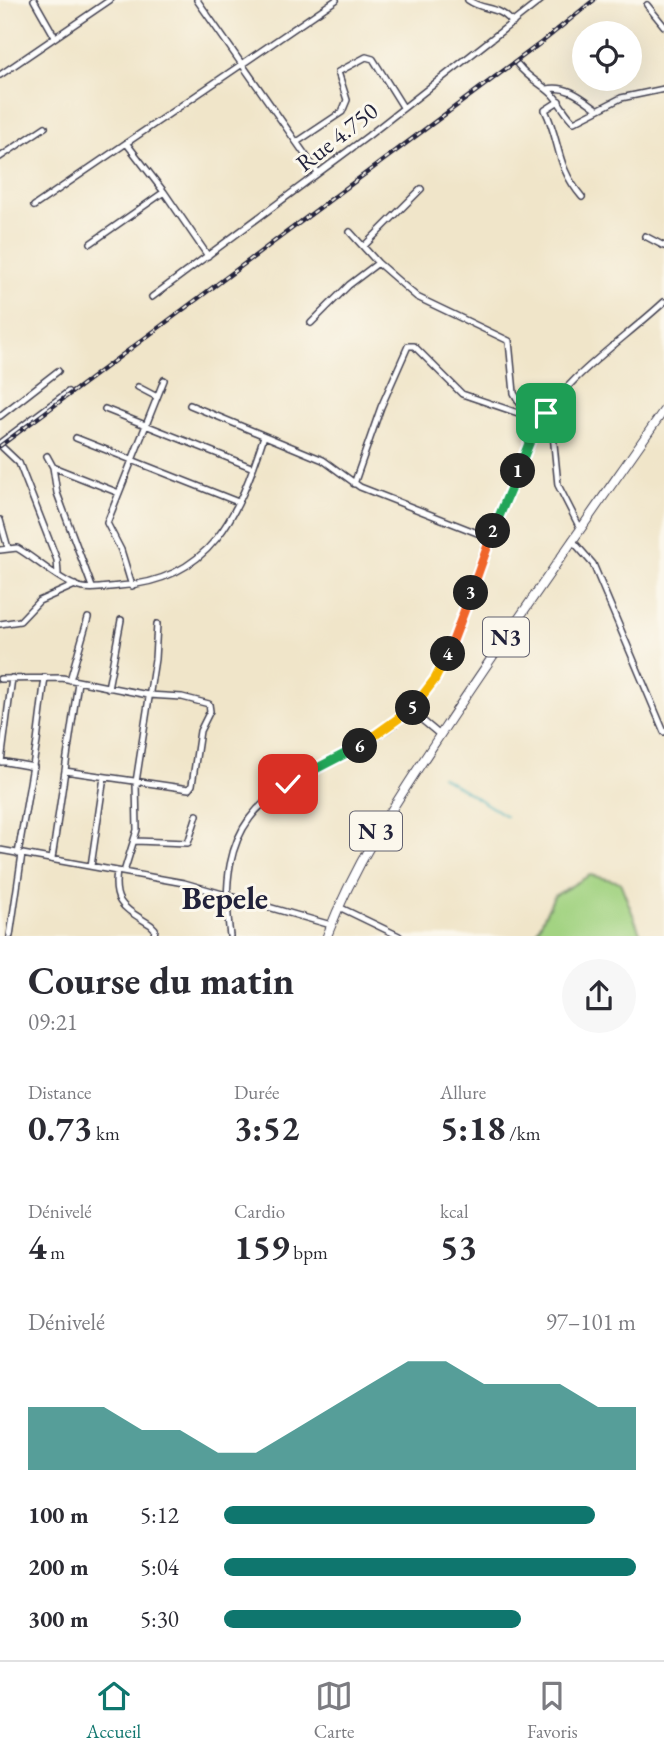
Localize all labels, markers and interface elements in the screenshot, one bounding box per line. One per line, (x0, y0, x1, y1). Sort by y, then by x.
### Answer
map controls (572, 21, 642, 91)
button: locate (572, 21, 642, 91)
street label: Rue 4.750 (290, 95, 384, 178)
pin (516, 383, 576, 443)
icon: arrive (527, 394, 565, 432)
pin: 1 (500, 454, 536, 489)
text: 1 (512, 458, 523, 483)
pin: 2 (476, 514, 510, 548)
text: 2 (487, 518, 498, 543)
pin: 3 (454, 576, 489, 610)
text: 3 (465, 580, 476, 605)
road number: N3 (483, 618, 529, 656)
pin: 4 (430, 636, 466, 672)
text: 4 (442, 641, 453, 666)
pin: 5 (396, 690, 430, 726)
text: 5 (407, 695, 418, 720)
pin: 6 (342, 728, 378, 764)
text: 6 (354, 733, 365, 758)
pin (258, 754, 318, 814)
icon: check (269, 765, 307, 803)
road number: N 3 (350, 811, 402, 850)
district label: Bepele (182, 877, 268, 919)
text: Course du matin (28, 956, 294, 1005)
button: share (562, 959, 636, 1033)
text: 09:21 (28, 1007, 78, 1037)
text: Distance (28, 1080, 91, 1105)
text: Durée (234, 1080, 279, 1105)
text: Allure (440, 1080, 486, 1105)
text: 0.73 (28, 1105, 92, 1150)
text: 3:52 (234, 1105, 299, 1150)
text: 5:18 (440, 1105, 505, 1150)
text: km (92, 1121, 120, 1146)
text: /km (505, 1121, 541, 1146)
text: Dénivelé (28, 1199, 92, 1224)
text: Cardio (234, 1199, 285, 1224)
text: kcal (440, 1199, 469, 1224)
text: 4 (28, 1224, 47, 1269)
text: 159 (234, 1224, 290, 1269)
text: 53 (440, 1224, 477, 1269)
text: m (47, 1240, 65, 1265)
text: bpm (290, 1240, 328, 1265)
text: Dénivelé (28, 1307, 105, 1337)
text: 97–101 m (546, 1307, 636, 1337)
text: 100 m (28, 1500, 89, 1530)
text: 5:12 (140, 1500, 179, 1530)
text: 200 m (28, 1552, 89, 1582)
text: 5:04 (140, 1552, 179, 1582)
text: 300 m (28, 1604, 89, 1634)
text: 5:30 (140, 1604, 179, 1634)
tab: Accueil (86, 1677, 141, 1744)
tab: Carte (314, 1677, 354, 1744)
tab: Favoris (527, 1677, 578, 1744)

